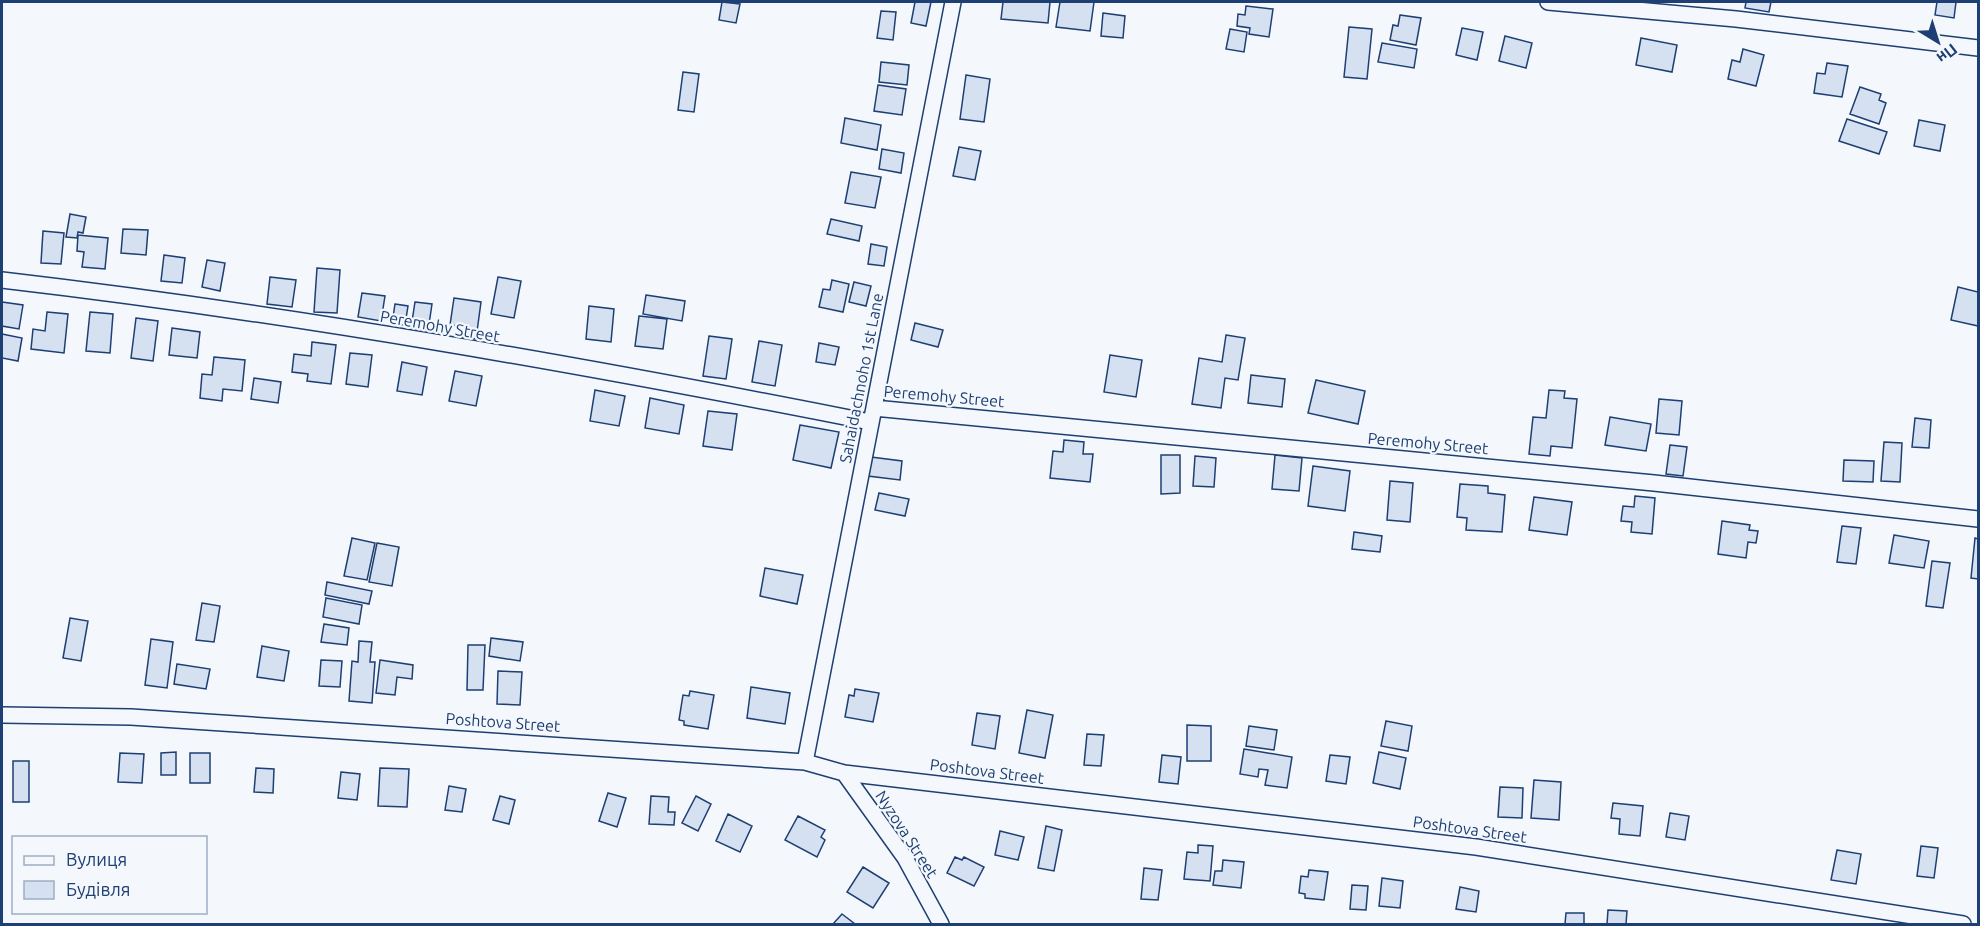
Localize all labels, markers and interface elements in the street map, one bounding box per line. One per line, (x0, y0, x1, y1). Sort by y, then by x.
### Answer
north arrow (1908, 12, 1968, 72)
text: Пн (1933, 40, 1961, 67)
street label: Sahaidachnoho 1st Lane (836, 291, 886, 465)
street label: Peremohy Street (379, 307, 502, 346)
street label: Peremohy Street (883, 382, 1006, 410)
street label: Peremohy Street (1367, 429, 1490, 457)
street label: Poshtova Street (445, 709, 562, 735)
street label: Poshtova Street (929, 755, 1046, 787)
street label: Nyzova Street (872, 787, 942, 881)
street label: Poshtova Street (1412, 812, 1529, 846)
legend (12, 836, 207, 914)
text: Вулиця (66, 849, 127, 869)
text: Будівля (66, 879, 131, 899)

